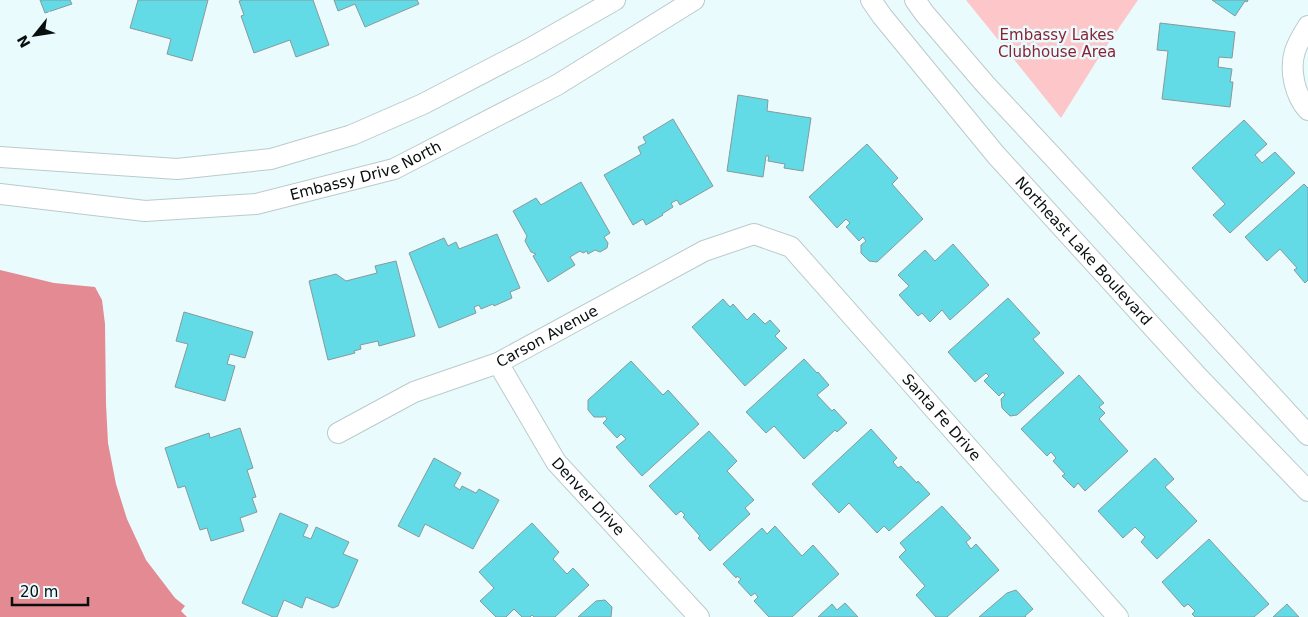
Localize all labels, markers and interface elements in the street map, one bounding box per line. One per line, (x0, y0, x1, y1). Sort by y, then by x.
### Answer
north arrow (10, 10, 60, 60)
park label: Embassy Lakes Clubhouse Area (998, 26, 1116, 61)
text: N (14, 32, 34, 51)
street label: Embassy Drive North (288, 137, 444, 204)
street label: Northeast Lake Boulevard (1011, 173, 1156, 329)
street label: Carson Avenue (493, 301, 601, 371)
street label: Santa Fe Drive (898, 370, 985, 464)
street label: Denver Drive (548, 454, 628, 539)
scale bar (12, 574, 89, 606)
text: 20 m (20, 583, 58, 601)

